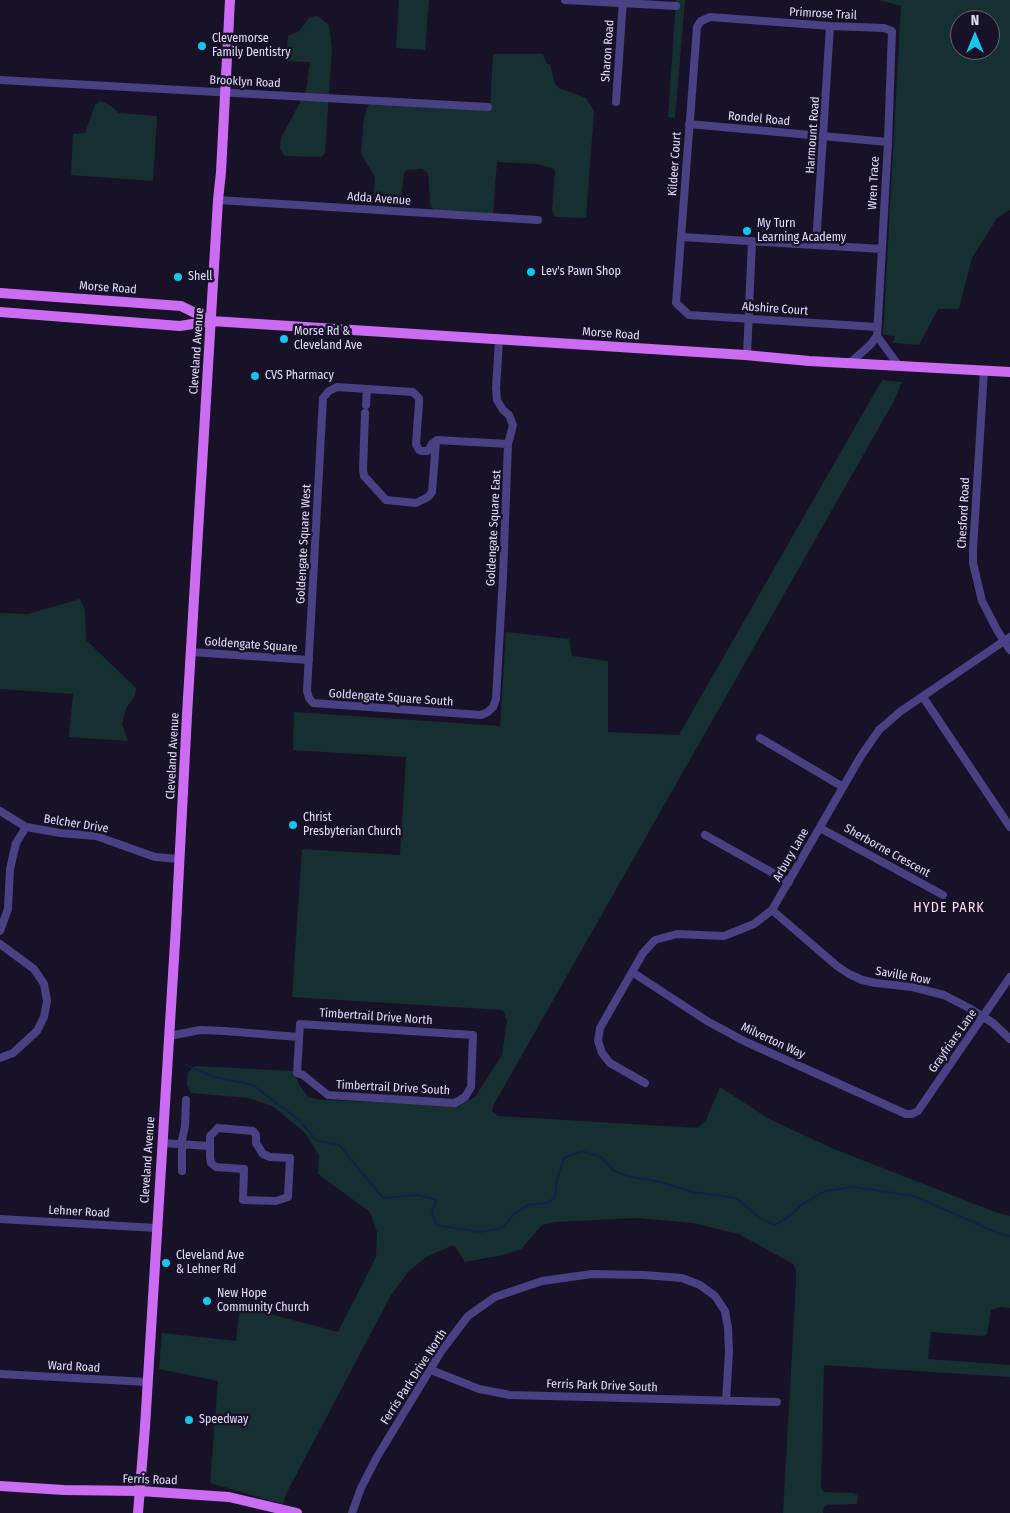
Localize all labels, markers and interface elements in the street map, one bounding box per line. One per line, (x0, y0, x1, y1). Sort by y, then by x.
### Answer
street label: Primrose Trail (789, 5, 857, 23)
north arrow (950, 10, 1000, 60)
text: N (971, 12, 979, 29)
street label: Sharon Road (599, 19, 617, 83)
place label: Clevemorse Family Dentistry (212, 32, 291, 60)
marker: Clevemorse Family Dentistry (196, 40, 208, 52)
street label: Brooklyn Road (209, 73, 281, 91)
street label: Harmount Road (803, 96, 823, 174)
street label: Rondel Road (727, 109, 791, 129)
street label: Kildeer Court (666, 131, 684, 197)
street label: Wren Trace (865, 156, 883, 210)
street label: Adda Avenue (347, 190, 411, 208)
place label: My Turn Learning Academy (757, 217, 846, 245)
marker: My Turn Learning Academy (741, 225, 753, 237)
place label: Lev's Pawn Shop (541, 265, 621, 279)
marker: Lev's Pawn Shop (525, 266, 537, 278)
place label: Shell (188, 270, 213, 284)
marker: Shell (172, 271, 184, 283)
street label: Morse Road (79, 279, 137, 297)
street label: Abshire Court (741, 300, 809, 318)
street label: Cleveland Avenue (187, 307, 207, 395)
place label: Morse Rd & Cleveland Ave (294, 325, 362, 353)
street label: Morse Road (582, 325, 640, 343)
marker: Morse Rd & Cleveland Ave (278, 333, 290, 345)
place label: CVS Pharmacy (265, 369, 334, 383)
marker: CVS Pharmacy (249, 370, 261, 382)
street label: Goldengate Square East (484, 470, 504, 586)
street label: Chesford Road (955, 477, 973, 549)
street label: Goldengate Square West (294, 484, 314, 604)
street label: Goldengate Square (204, 635, 298, 655)
street label: Goldengate Square South (328, 686, 454, 710)
street label: Cleveland Avenue (164, 712, 182, 800)
place label: Christ Presbyterian Church (303, 811, 401, 839)
street label: Belcher Drive (43, 812, 109, 836)
marker: Christ Presbyterian Church (287, 819, 299, 831)
street label: Sherborne Crescent (841, 821, 933, 881)
street label: Arbury Lane (770, 826, 812, 884)
district label: HYDE PARK (912, 900, 986, 916)
street label: Saville Row (874, 964, 932, 988)
street label: Timbertrail Drive North (319, 1006, 433, 1028)
street label: Grayfriars Lane (926, 1007, 980, 1075)
street label: Milverton Way (739, 1020, 807, 1062)
street label: Timbertrail Drive South (336, 1078, 450, 1098)
street label: Cleveland Avenue (138, 1116, 158, 1204)
street label: Lehner Road (48, 1203, 110, 1221)
place label: Cleveland Ave & Lehner Rd (176, 1249, 244, 1277)
marker: Cleveland Ave & Lehner Rd (160, 1257, 172, 1269)
place label: New Hope Community Church (217, 1287, 309, 1315)
marker: New Hope Community Church (201, 1295, 213, 1307)
street label: Ferris Park Drive North (378, 1327, 450, 1427)
street label: Ward Road (47, 1358, 101, 1376)
street label: Ferris Park Drive South (546, 1377, 658, 1395)
place label: Speedway (199, 1413, 248, 1427)
marker: Speedway (183, 1414, 195, 1426)
street label: Ferris Road (122, 1472, 178, 1488)

